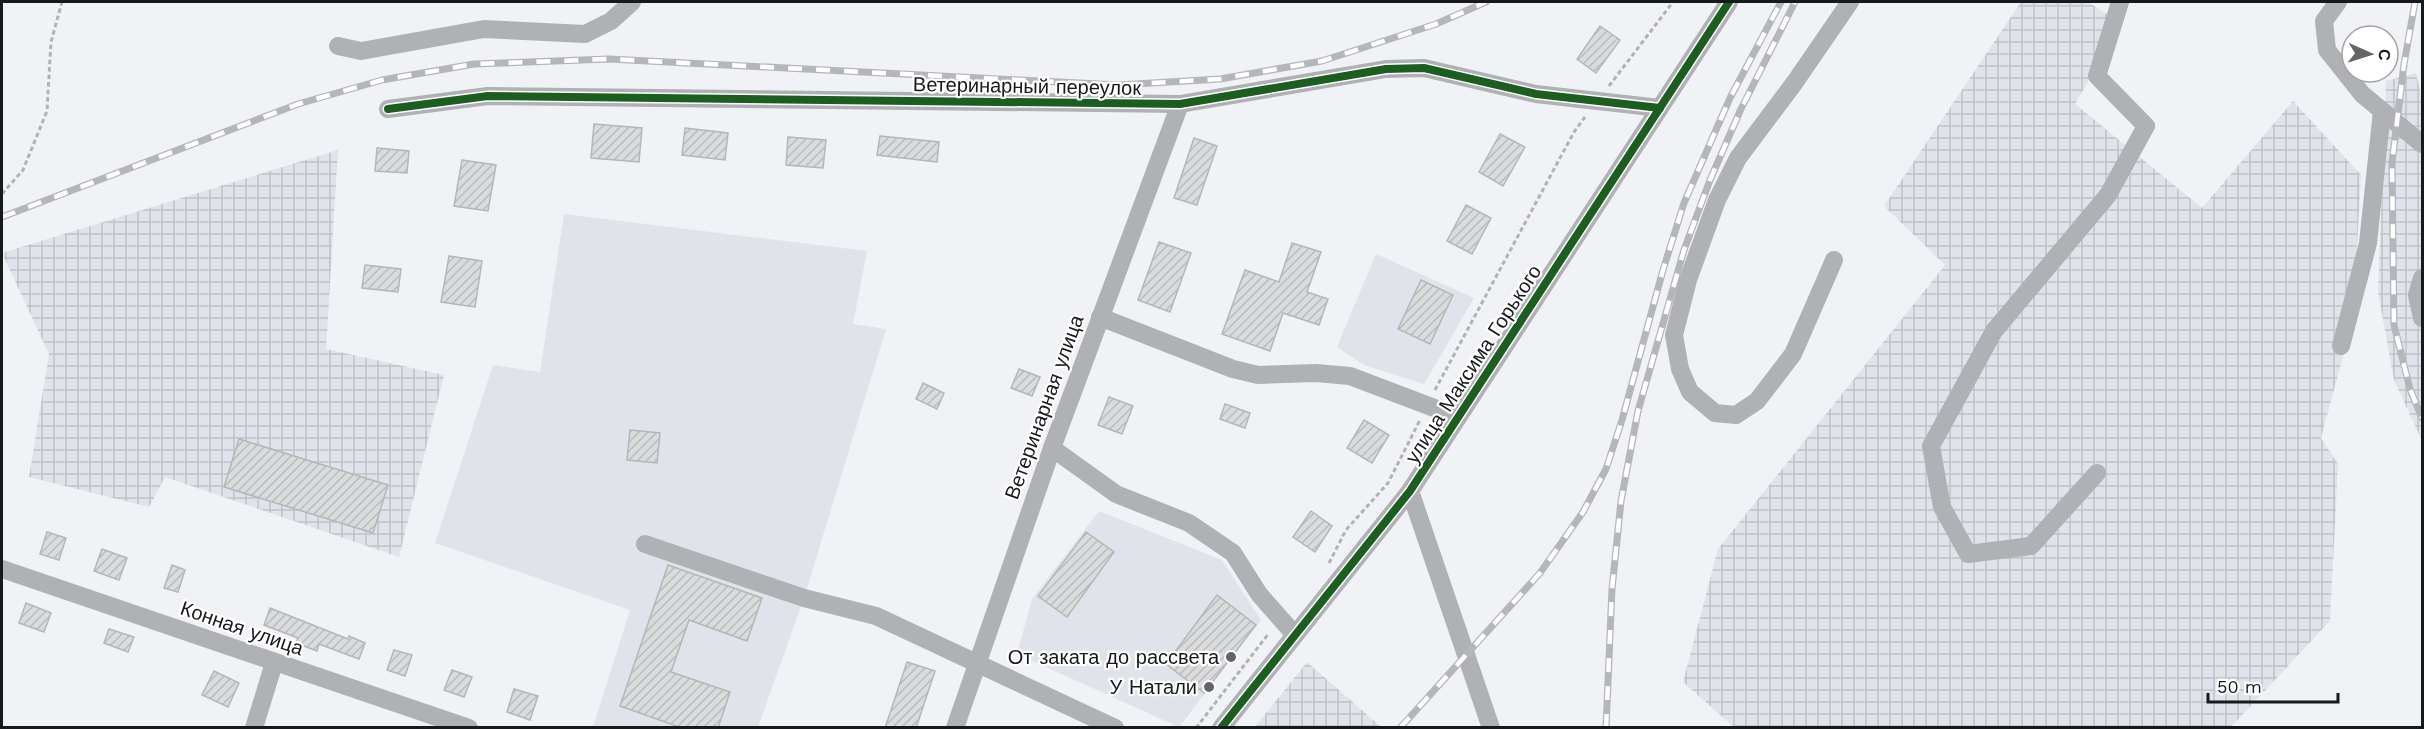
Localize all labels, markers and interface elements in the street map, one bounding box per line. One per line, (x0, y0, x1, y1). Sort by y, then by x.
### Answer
north arrow (2340, 24, 2400, 84)
text: С (2375, 48, 2394, 61)
street label: Ветеринарный переулок (913, 72, 1142, 100)
street label: улица Максима Горького (1400, 260, 1546, 468)
street label: Ветеринарная улица (1000, 311, 1089, 502)
street label: Конная улица (177, 596, 308, 661)
place label: От заката до рассвета (1008, 645, 1220, 669)
marker: От заката до рассвета (1224, 650, 1238, 664)
scale bar (2208, 666, 2338, 704)
place label: У Натали (1109, 675, 1197, 699)
text: 50 m (2217, 676, 2262, 697)
marker: У Натали (1202, 680, 1216, 694)

